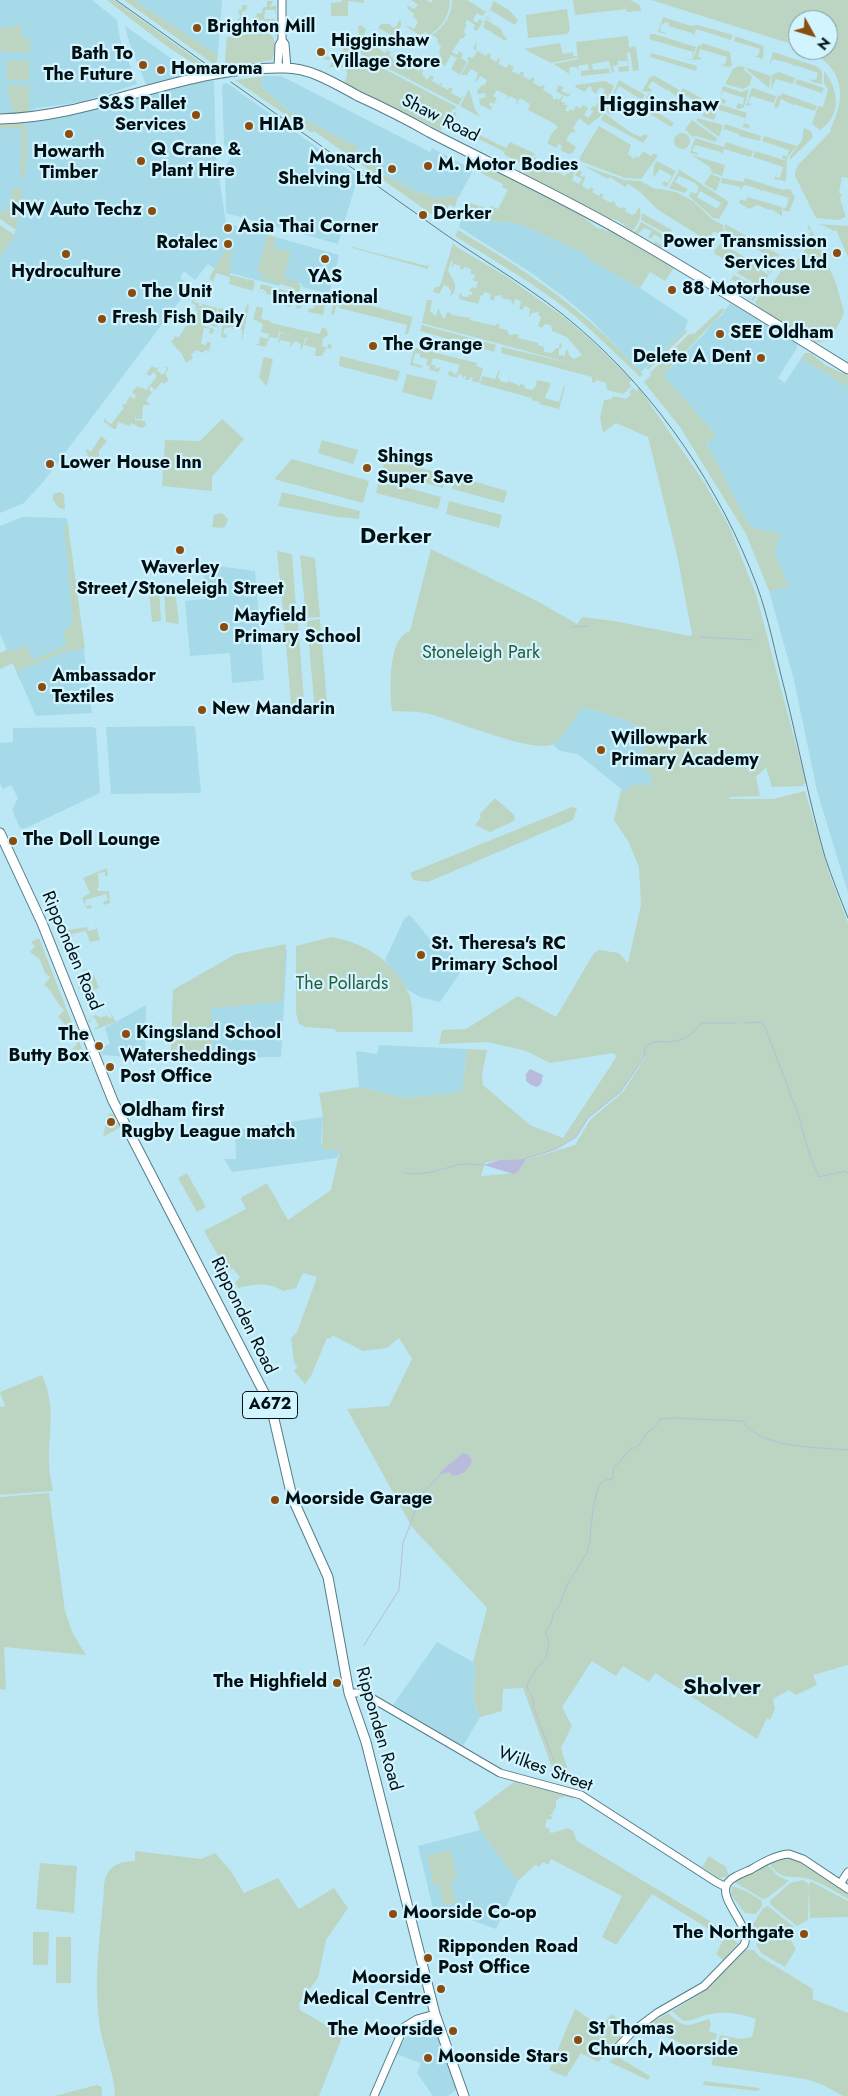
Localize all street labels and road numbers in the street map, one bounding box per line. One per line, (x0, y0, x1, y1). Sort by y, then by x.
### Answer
street label: Shaw Road (398, 90, 482, 148)
street label: Ripponden Road (36, 888, 106, 1014)
street label: Ripponden Road (205, 1254, 281, 1378)
road number: A672 (242, 1392, 298, 1418)
street label: Ripponden Road (350, 1665, 406, 1793)
street label: Wilkes Street (495, 1743, 595, 1797)

